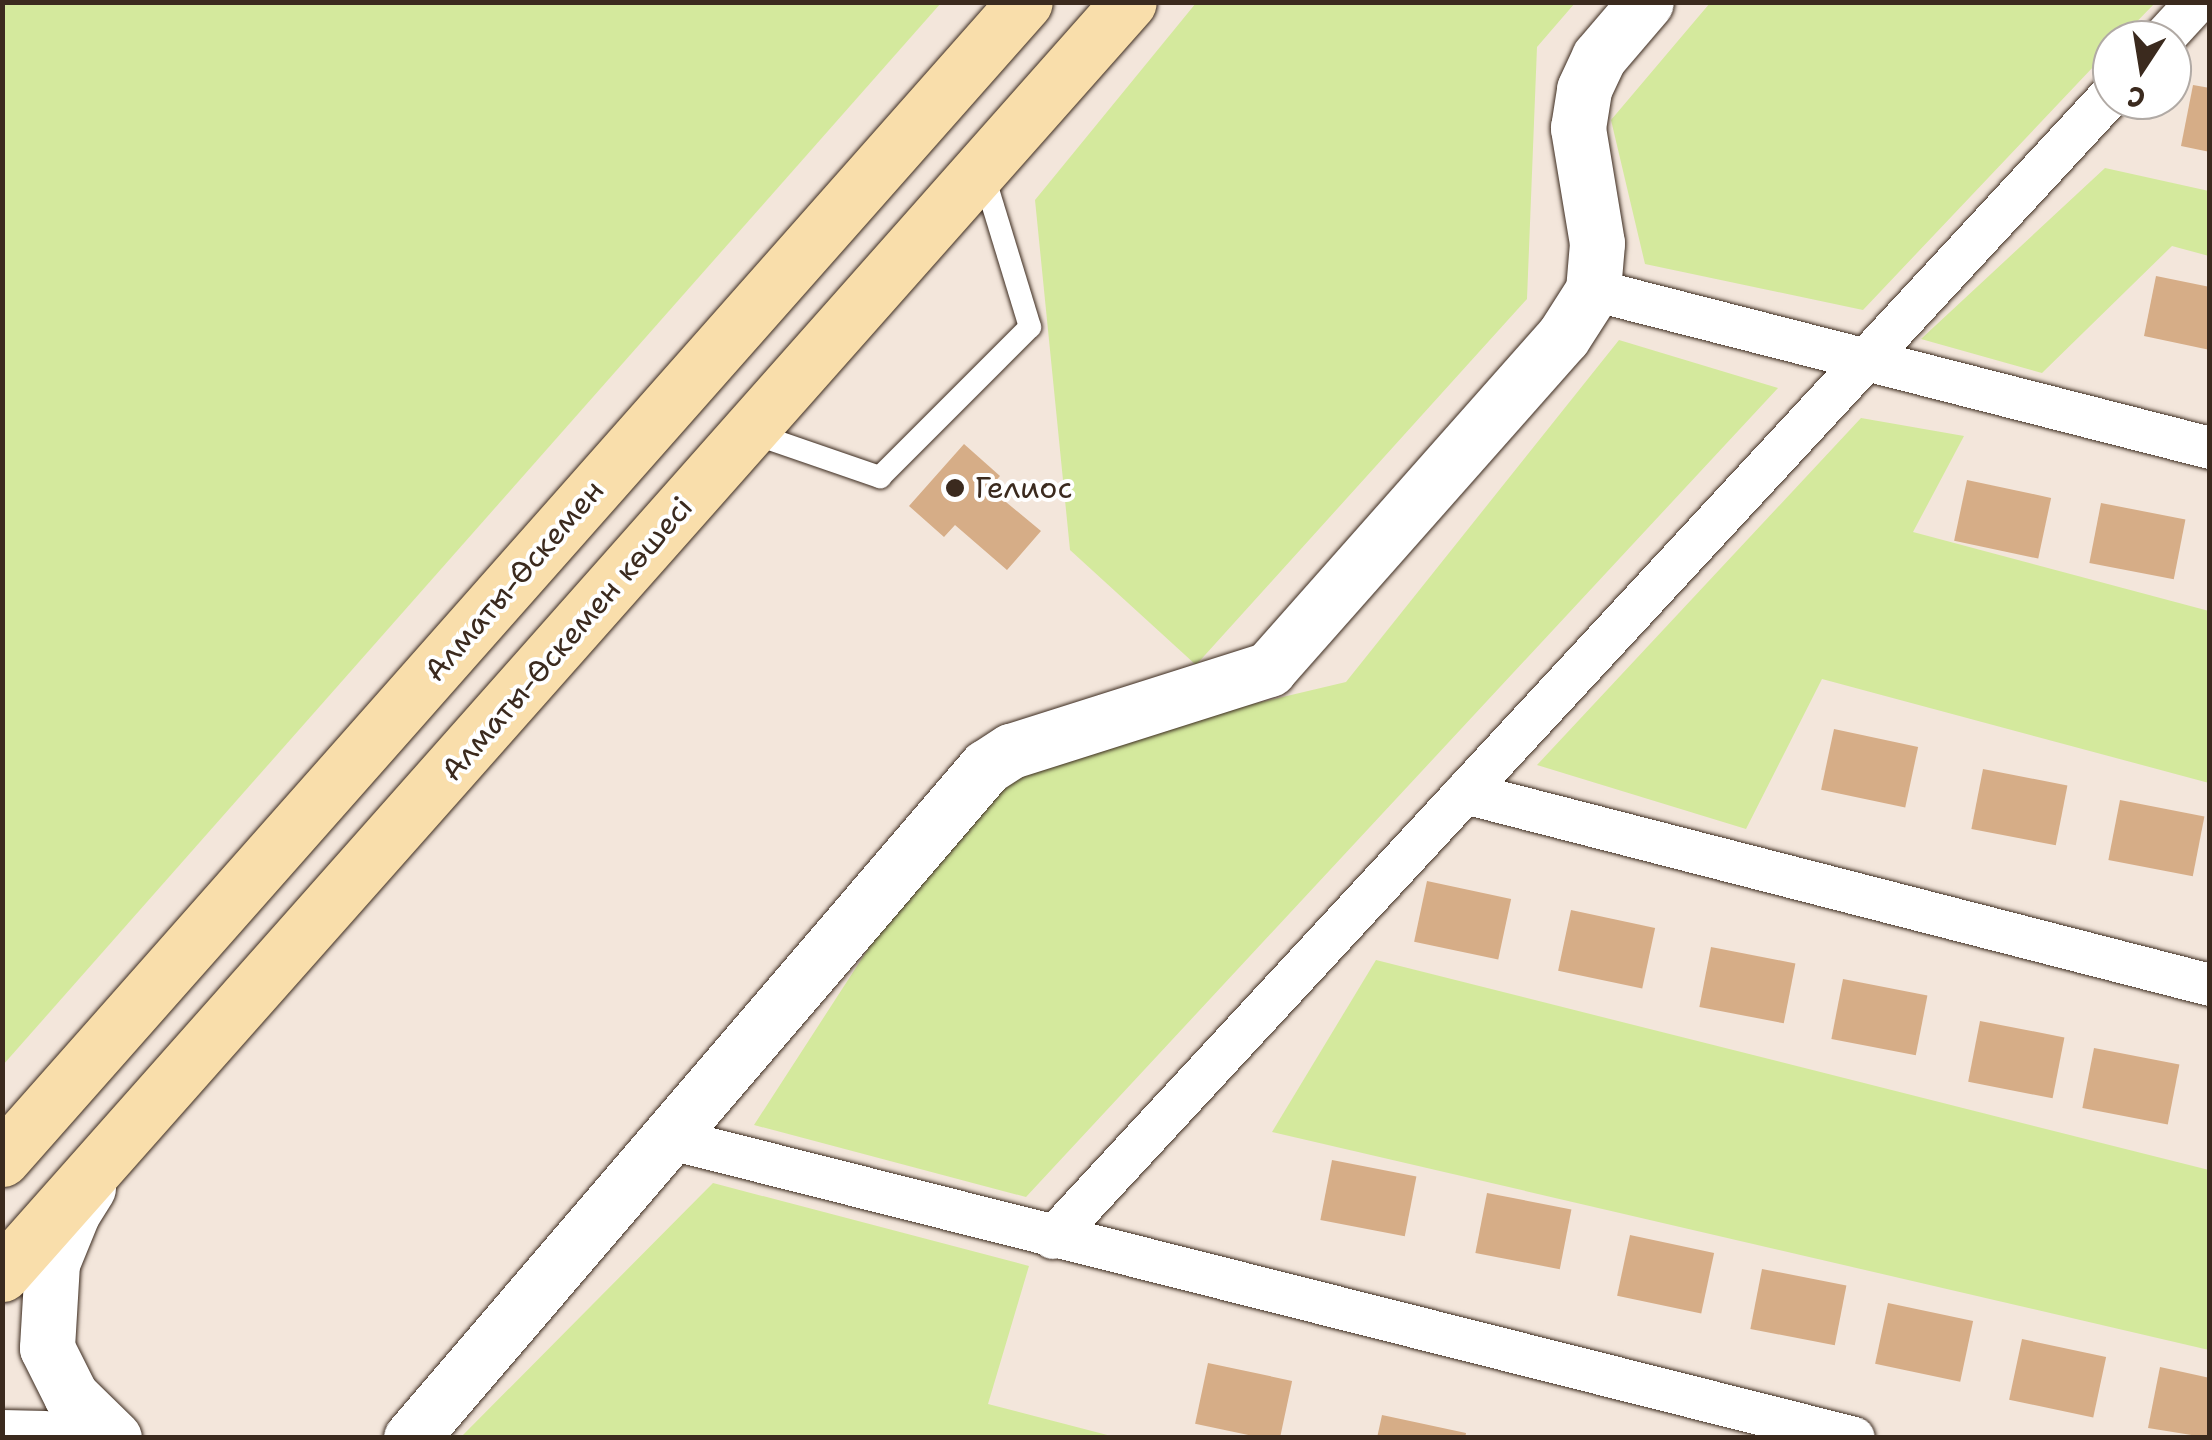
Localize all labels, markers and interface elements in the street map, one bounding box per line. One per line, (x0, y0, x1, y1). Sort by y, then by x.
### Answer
north arrow (2092, 20, 2192, 120)
text: С (2124, 77, 2149, 118)
place label: Гелиос (975, 470, 1073, 506)
street label: Алматы-Өскемен (417, 473, 611, 689)
marker: Гелиос (944, 477, 966, 499)
street label: Алматы-Өскемен көшесі (434, 490, 700, 788)

